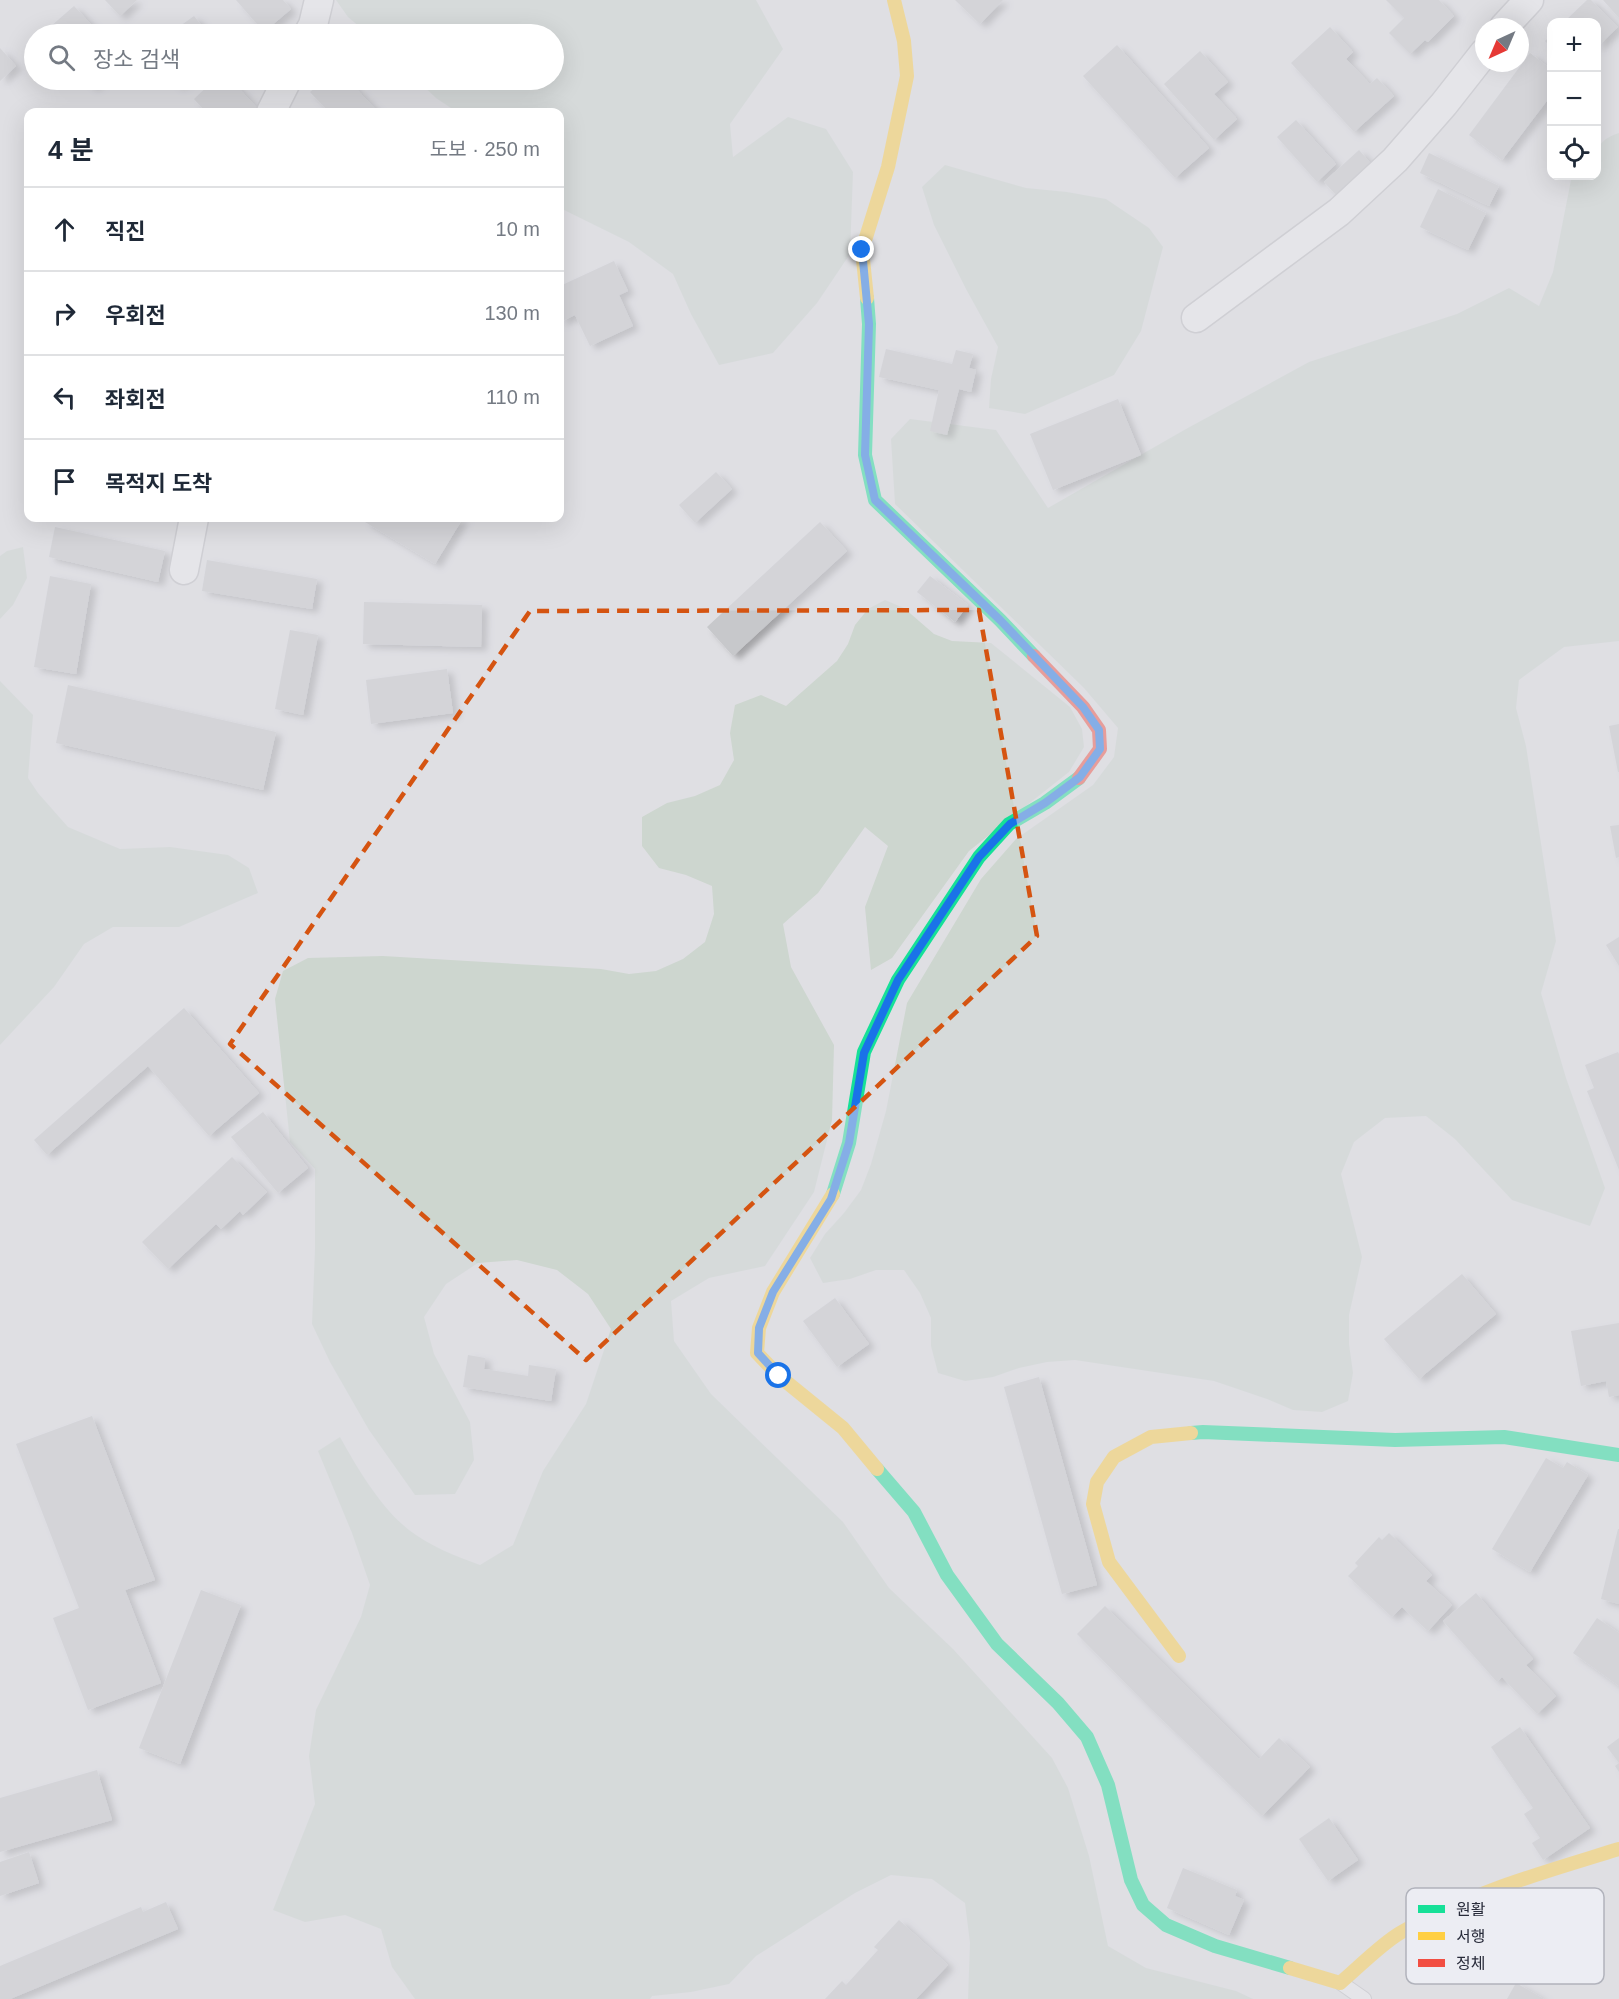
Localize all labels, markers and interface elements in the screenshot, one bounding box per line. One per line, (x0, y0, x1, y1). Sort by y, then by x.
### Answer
north arrow (1475, 18, 1529, 72)
map controls (1547, 18, 1601, 180)
button: + (1547, 18, 1601, 72)
search box (24, 24, 564, 90)
icon: search (45, 41, 78, 74)
text: 장소 검색 (93, 47, 180, 72)
button: − (1547, 72, 1601, 126)
button: locate (1547, 126, 1601, 180)
text: 4 분 (48, 135, 94, 165)
text: 도보 · 250 m (430, 138, 540, 160)
icon: ahead (48, 213, 81, 246)
text: 10 m (496, 218, 540, 240)
text: 직진 (105, 219, 145, 244)
route end (848, 236, 874, 262)
icon: right (48, 297, 81, 330)
text: 130 m (484, 302, 540, 324)
text: 우회전 (105, 303, 166, 328)
icon: left (48, 381, 81, 414)
text: 110 m (486, 386, 540, 408)
text: 좌회전 (105, 387, 166, 412)
icon: arrive (48, 465, 81, 498)
text: 목적지 도착 (105, 471, 212, 496)
route start (765, 1362, 791, 1388)
legend (1406, 1888, 1604, 1984)
text: 원활 (1456, 1901, 1486, 1918)
text: 서행 (1456, 1928, 1485, 1945)
text: 정체 (1456, 1955, 1485, 1972)

